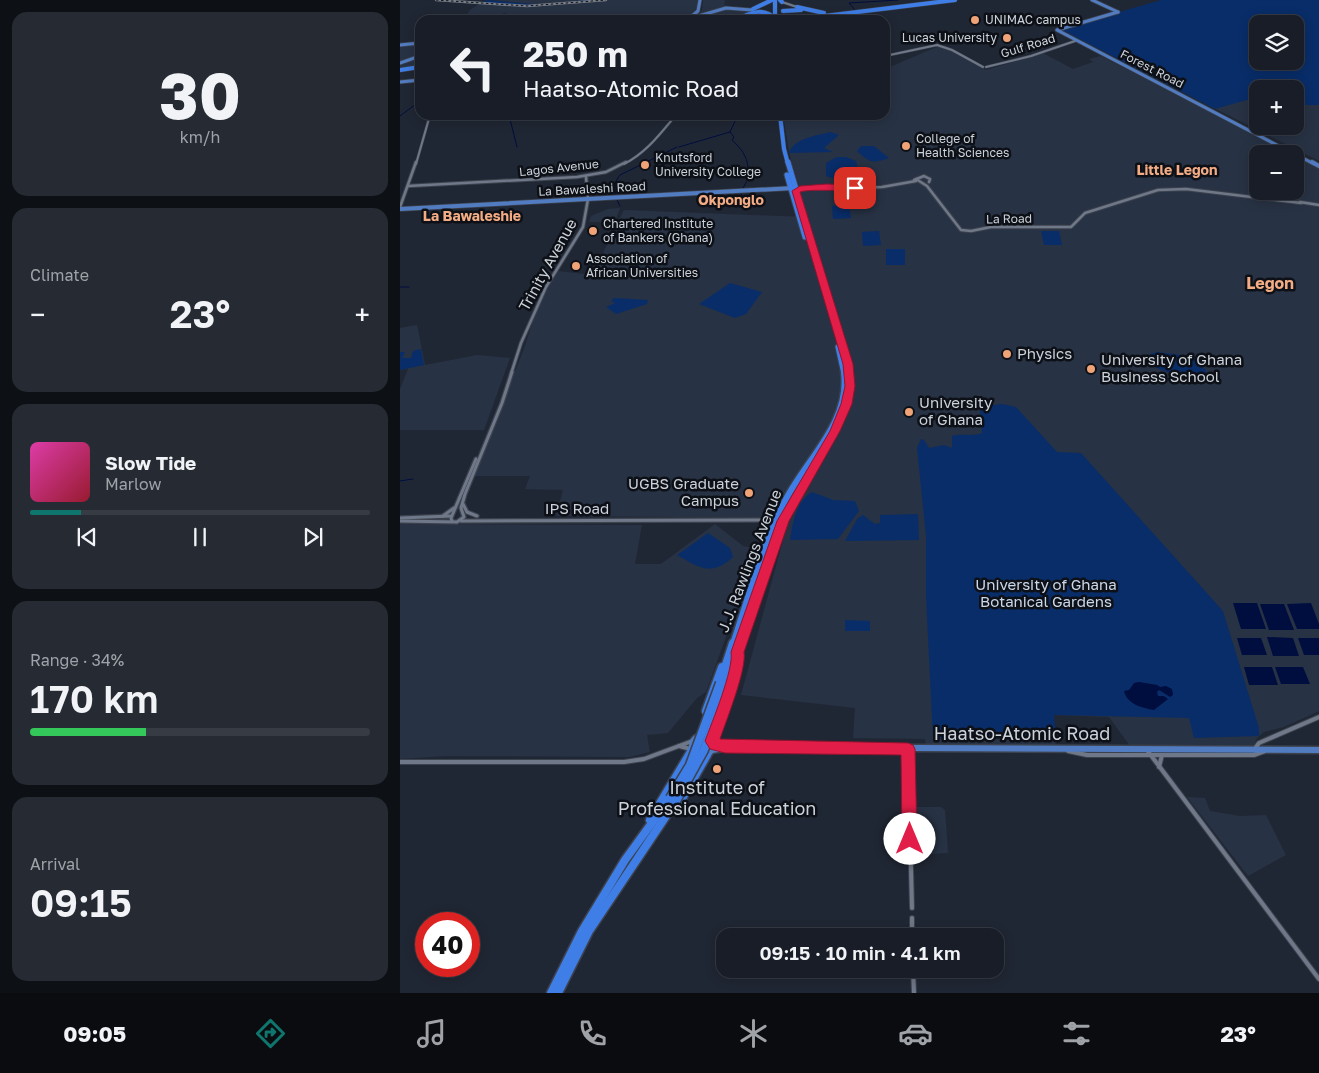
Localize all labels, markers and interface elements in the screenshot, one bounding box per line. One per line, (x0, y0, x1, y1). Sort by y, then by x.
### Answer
place label: UNIMAC campus (985, 12, 1081, 27)
marker: UNIMAC campus (969, 14, 981, 26)
map controls (1249, 15, 1304, 200)
button: layers (1249, 15, 1304, 70)
place label: Lucas University (902, 30, 997, 45)
street label: Gulf Road (999, 30, 1057, 61)
marker: Lucas University (1001, 32, 1013, 44)
text: 250 m (523, 33, 628, 75)
icon: left (440, 35, 505, 100)
street label: Forest Road (1118, 46, 1187, 91)
text: 30 (159, 55, 241, 133)
text: Haatso-Atomic Road (523, 75, 739, 102)
button: + (1249, 80, 1304, 135)
text: km/h (180, 127, 220, 147)
place label: College of Health Sciences (916, 131, 1009, 160)
marker: College of Health Sciences (900, 140, 912, 152)
button: − (1249, 145, 1304, 200)
place label: Knutsford University College (655, 150, 761, 179)
street label: Lagos Avenue (518, 156, 600, 179)
marker: Knutsford University College (639, 159, 651, 171)
district label: Little Legon (1137, 161, 1218, 178)
pin (834, 167, 876, 209)
icon: arrive (841, 174, 869, 202)
street label: La Bawaleshi Road (538, 178, 646, 199)
district label: Okponglo (698, 191, 764, 208)
district label: La Bawaleshie (423, 207, 521, 224)
street label: La Road (986, 211, 1032, 226)
street label: Trinity Avenue (514, 215, 580, 314)
place label: Chartered Institute of Bankers (Ghana) (603, 216, 713, 245)
marker: Chartered Institute of Bankers (Ghana) (587, 225, 599, 237)
place label: Association of African Universities (586, 251, 698, 280)
marker: Association of African Universities (570, 260, 582, 272)
text: Climate (30, 265, 89, 285)
district label: Legon (1246, 273, 1294, 293)
text: 23° (170, 291, 230, 336)
text: − (30, 298, 45, 331)
text: + (355, 298, 370, 331)
place label: Physics (1017, 344, 1072, 362)
marker: Physics (1001, 348, 1013, 360)
place label: University of Ghana Business School (1101, 350, 1242, 385)
marker: University of Ghana Business School (1085, 363, 1097, 375)
place label: University of Ghana (919, 393, 993, 428)
marker: University of Ghana (903, 406, 915, 418)
text: Slow Tide (105, 451, 196, 474)
text: Marlow (105, 474, 161, 494)
place label: UGBS Graduate Campus (628, 474, 739, 509)
street label: J.J. Rawlings Avenue (714, 487, 785, 634)
marker: UGBS Graduate Campus (743, 487, 755, 499)
street label: IPS Road (545, 499, 609, 517)
icon: previous (73, 523, 101, 551)
icon: pause (186, 523, 214, 551)
icon: next (299, 523, 327, 551)
park label: University of Ghana Botanical Gardens (975, 575, 1117, 610)
text: Range · 34% (30, 650, 124, 670)
text: 170 km (30, 676, 159, 721)
street label: Haatso-Atomic Road (934, 722, 1110, 744)
marker: Institute of Professional Education (711, 763, 723, 775)
place label: Institute of Professional Education (618, 776, 816, 819)
position arrow (883, 812, 935, 864)
text: Arrival (30, 854, 80, 874)
text: 09:15 (30, 880, 132, 925)
speed limit sign: 40 (415, 912, 480, 977)
text: 09:15 · 10 min · 4.1 km (759, 941, 961, 964)
icon: directions (253, 1016, 288, 1051)
icon: music (414, 1016, 449, 1051)
icon: phone (575, 1016, 610, 1051)
icon: climate (736, 1016, 771, 1051)
icon: car (898, 1016, 933, 1051)
icon: filters (1059, 1016, 1094, 1051)
text: 09:05 (63, 1020, 126, 1047)
text: 23° (1220, 1020, 1256, 1047)

